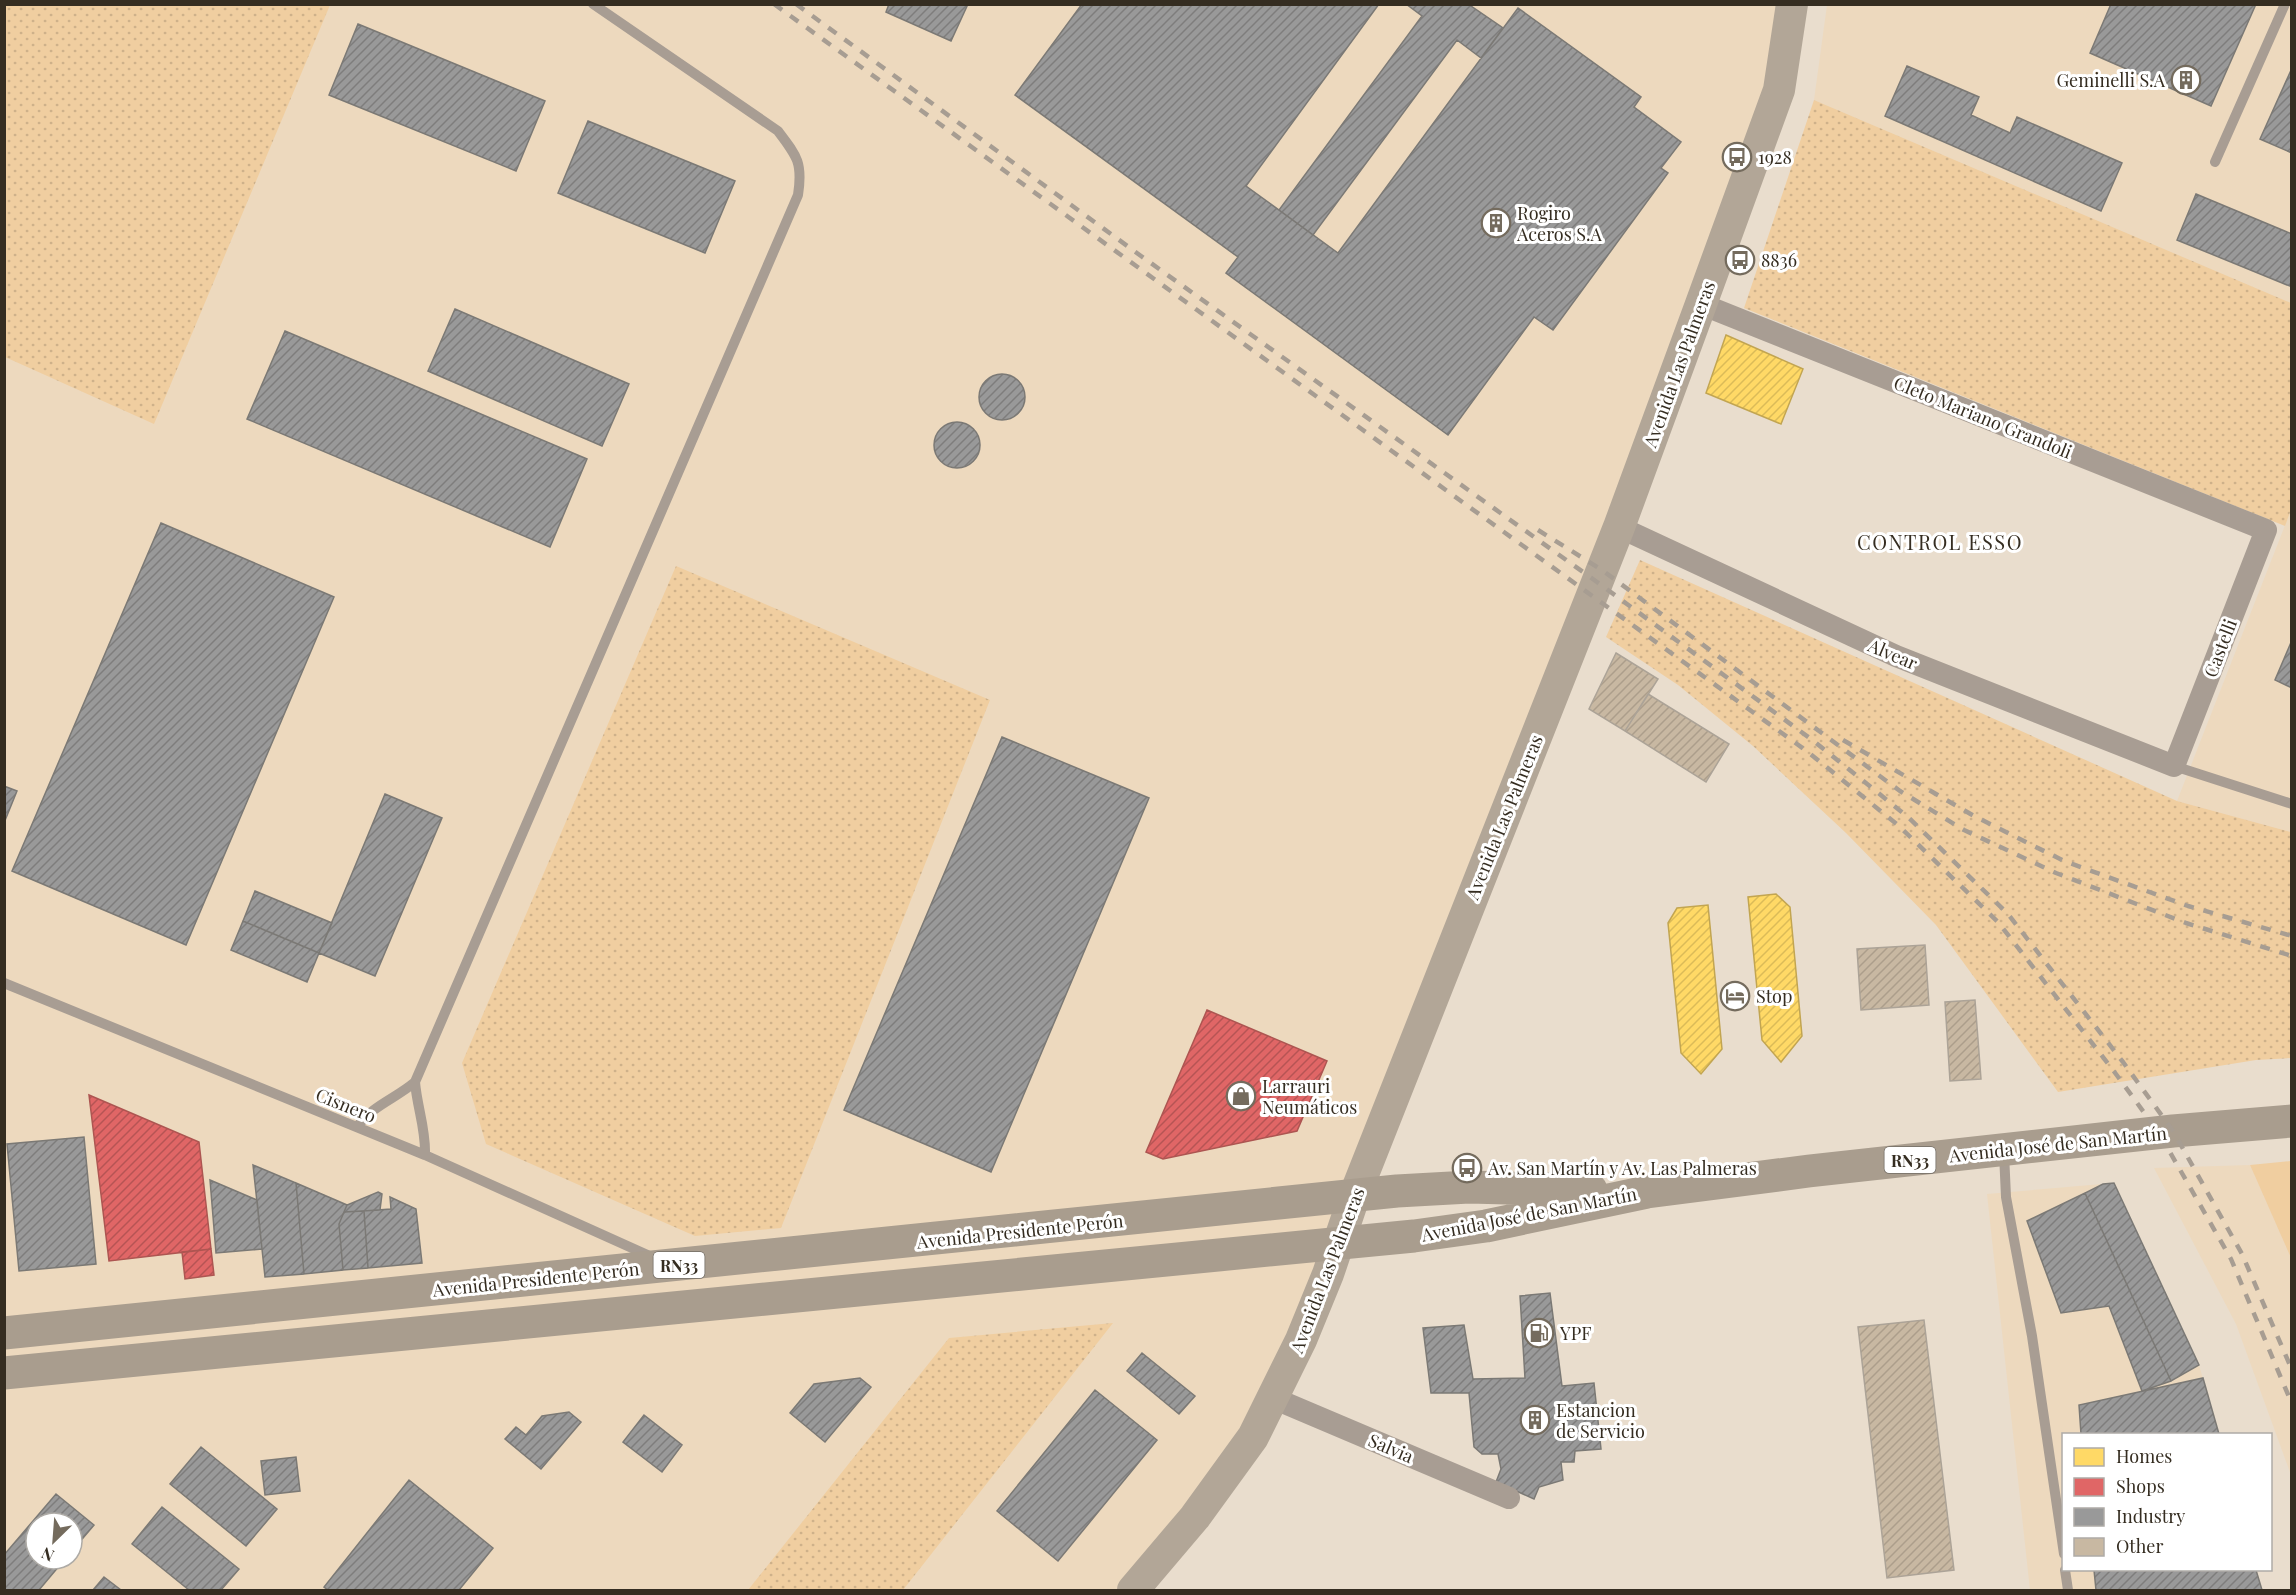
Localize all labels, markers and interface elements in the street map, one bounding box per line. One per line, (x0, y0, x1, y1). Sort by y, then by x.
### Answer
building icon: Geminelli S.A (2170, 64, 2202, 96)
place label: Geminelli S.A (2056, 68, 2166, 92)
bus stop icon: 1928 (1721, 141, 1753, 173)
place label: 1928 (1758, 145, 1792, 169)
place label: Rogiro Aceros S.A (1516, 201, 1602, 246)
building icon: Rogiro Aceros S.A (1480, 207, 1512, 239)
bus stop icon: 8836 (1724, 244, 1756, 276)
place label: 8836 (1761, 248, 1797, 272)
street label: Avenida Las Palmeras (1637, 277, 1720, 452)
street label: Cleto Mariano Grandoli (1890, 370, 2076, 464)
district label: CONTROL ESSO (1857, 528, 2023, 555)
street label: Castelli (2198, 615, 2242, 681)
street label: Alvear (1864, 633, 1921, 675)
street label: Avenida Las Palmeras (1460, 731, 1548, 904)
hotel icon: Stop (1719, 980, 1751, 1012)
place label: Stop (1756, 984, 1792, 1008)
place label: Larrauri Neumáticos (1262, 1074, 1357, 1119)
shop icon: Larrauri Neumáticos (1225, 1080, 1257, 1112)
street label: Cisnero (312, 1082, 380, 1128)
street label: Avenida José de San Martín (1947, 1121, 2168, 1167)
road number: RN33 (1884, 1147, 1936, 1173)
bus stop icon: Av. San Martín y Av. Las Palmeras (1451, 1152, 1483, 1184)
place label: Av. San Martín y Av. Las Palmeras (1487, 1156, 1757, 1180)
street label: Avenida José de San Martín (1418, 1181, 1639, 1247)
street label: Avenida Las Palmeras (1284, 1184, 1370, 1357)
street label: Avenida Presidente Perón (915, 1208, 1125, 1254)
road number: RN33 (654, 1252, 704, 1278)
street label: Avenida Presidente Perón (431, 1256, 641, 1302)
fuel station icon: YPF (1523, 1317, 1555, 1349)
place label: YPF (1559, 1321, 1591, 1345)
place label: Estancion de Servicio (1556, 1398, 1645, 1443)
building icon: Estancion de Servicio (1519, 1404, 1551, 1436)
street label: Salvia (1365, 1428, 1417, 1468)
legend (2062, 1433, 2272, 1571)
text: Homes (2116, 1444, 2172, 1468)
text: Shops (2116, 1474, 2165, 1498)
text: Industry (2116, 1504, 2185, 1528)
north arrow (24, 1511, 84, 1571)
text: Other (2116, 1534, 2163, 1558)
text: N (37, 1543, 57, 1567)

